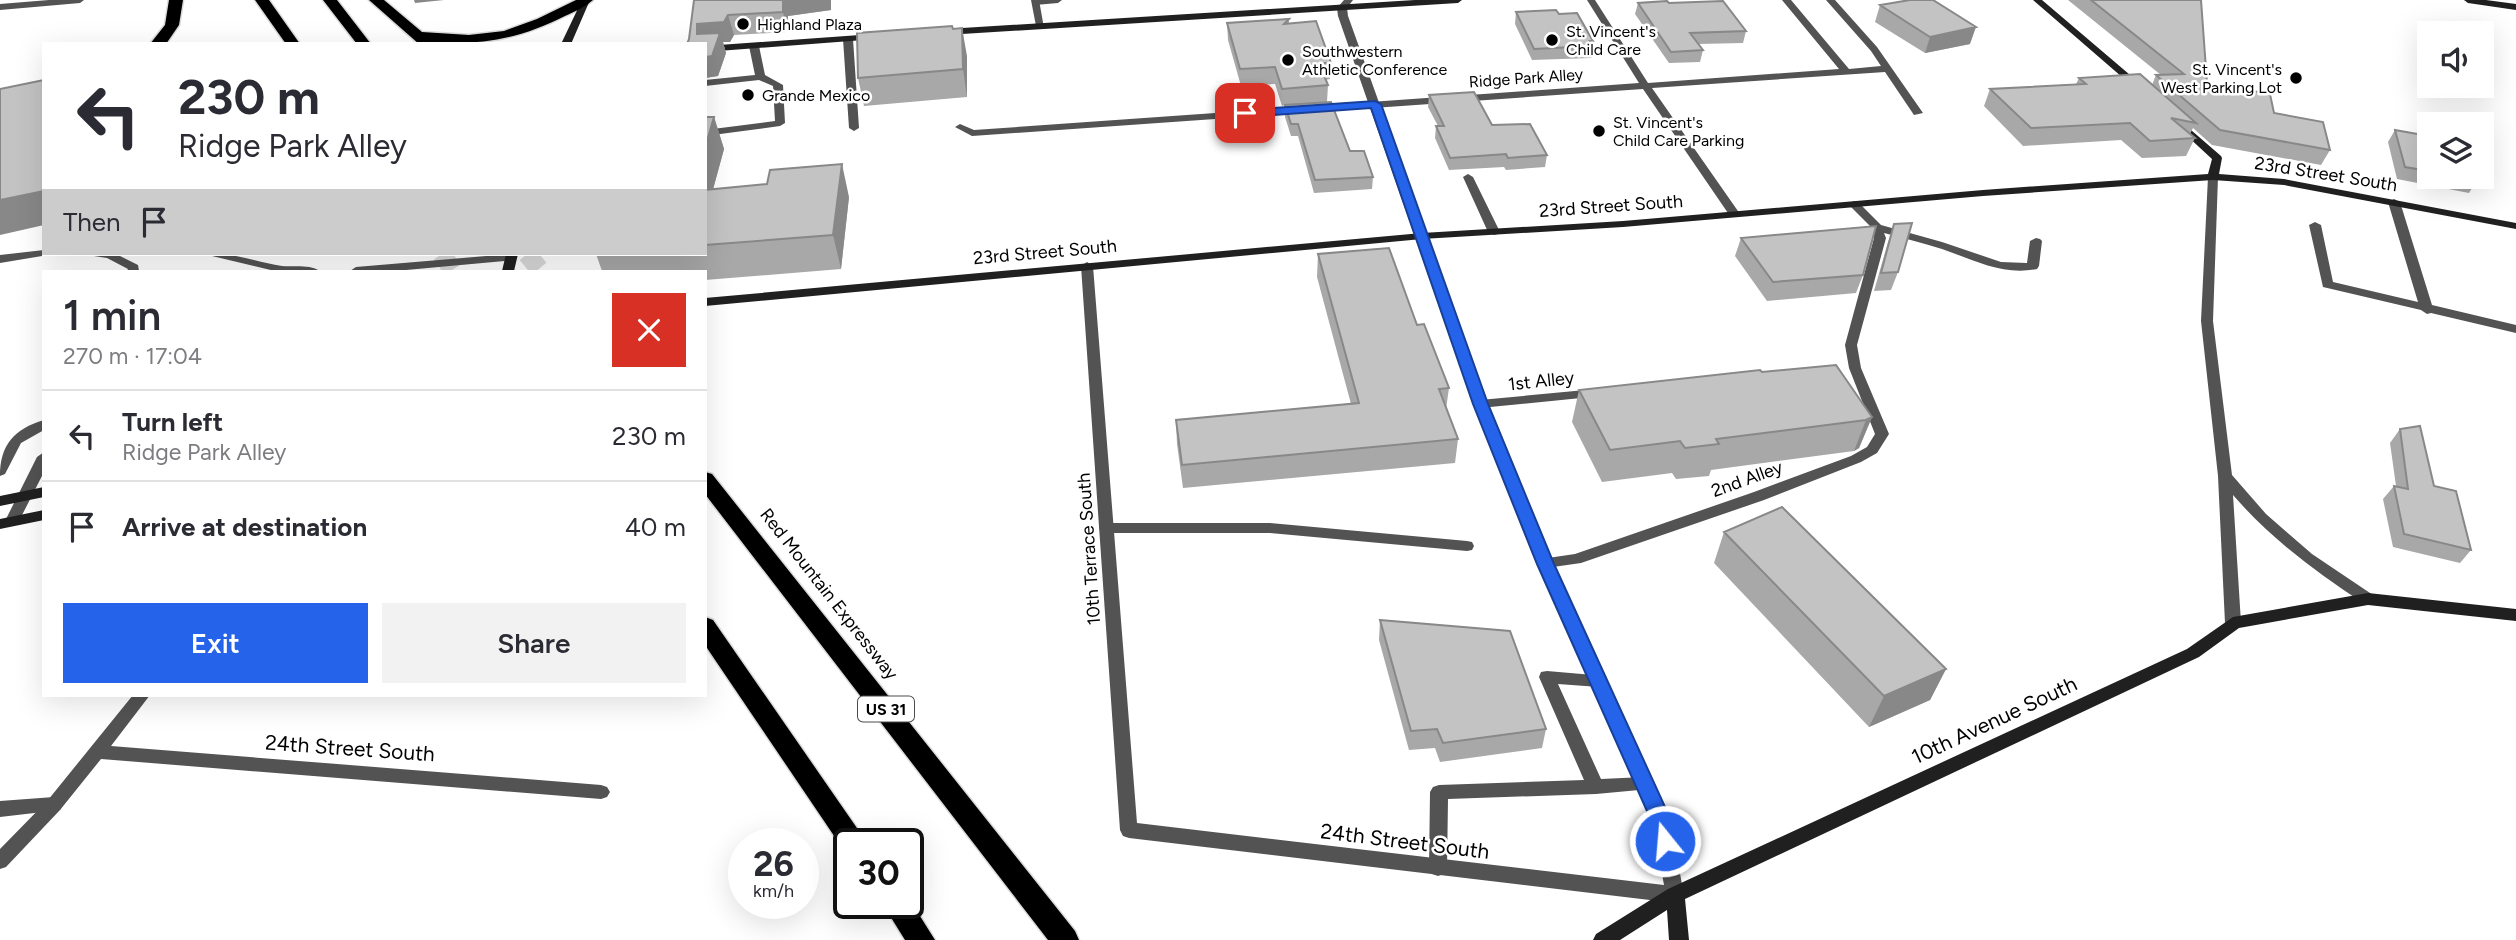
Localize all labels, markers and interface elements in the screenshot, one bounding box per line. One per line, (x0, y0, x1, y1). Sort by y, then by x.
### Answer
place label: Highland Plaza (757, 15, 862, 34)
marker: Highland Plaza (735, 16, 751, 32)
map controls (2417, 21, 2494, 189)
button: sound (2417, 21, 2494, 98)
place label: St. Vincent's Child Care (1566, 22, 1656, 59)
marker: St. Vincent's Child Care (1544, 32, 1560, 48)
place label: Southwestern Athletic Conference (1302, 42, 1447, 79)
marker: Southwestern Athletic Conference (1280, 52, 1296, 68)
place label: St. Vincent's West Parking Lot (2161, 60, 2282, 97)
street label: Ridge Park Alley (1468, 64, 1584, 91)
text: 230 m (178, 67, 320, 126)
icon: left (63, 70, 154, 161)
marker: St. Vincent's West Parking Lot (2288, 70, 2304, 86)
pin (1215, 83, 1275, 143)
place label: Grande Mexico (762, 86, 870, 105)
marker: Grande Mexico (740, 87, 756, 103)
icon: arrive (1226, 94, 1264, 132)
button: layers (2417, 112, 2494, 189)
place label: St. Vincent's Child Care Parking (1613, 113, 1744, 150)
marker: St. Vincent's Child Care Parking (1591, 123, 1607, 139)
text: Ridge Park Alley (178, 127, 407, 165)
street label: 23rd Street South (2253, 152, 2399, 196)
street label: 23rd Street South (1538, 190, 1684, 222)
icon: arrive (135, 203, 173, 241)
text: Then (63, 206, 121, 238)
street label: 23rd Street South (972, 235, 1118, 269)
text: 1 min (63, 290, 161, 341)
button: close (612, 293, 686, 367)
text: 270 m · 17:04 (63, 342, 202, 370)
street label: 1st Alley (1507, 367, 1576, 395)
text: Turn left (122, 406, 223, 438)
icon: left (63, 417, 101, 455)
text: 230 m (612, 420, 686, 452)
text: Ridge Park Alley (122, 438, 286, 466)
street label: 2nd Alley (1708, 456, 1786, 502)
street label: 10th Terrace South (1073, 472, 1105, 626)
street label: Red Mountain Expressway (755, 504, 903, 684)
icon: arrive (63, 508, 101, 546)
text: Arrive at destination (122, 511, 367, 543)
text: 40 m (625, 511, 686, 543)
button: Exit (63, 603, 368, 683)
button: Share (382, 603, 686, 683)
street label: 10th Avenue South (1907, 671, 2081, 769)
road number: US 31 (858, 696, 914, 722)
street label: 24th Street South (264, 730, 436, 766)
position arrow (1628, 804, 1702, 878)
street label: 24th Street South (1319, 818, 1491, 864)
speed limit sign: 30 (833, 828, 924, 919)
text: 26 (753, 843, 794, 885)
text: km/h (753, 880, 794, 902)

